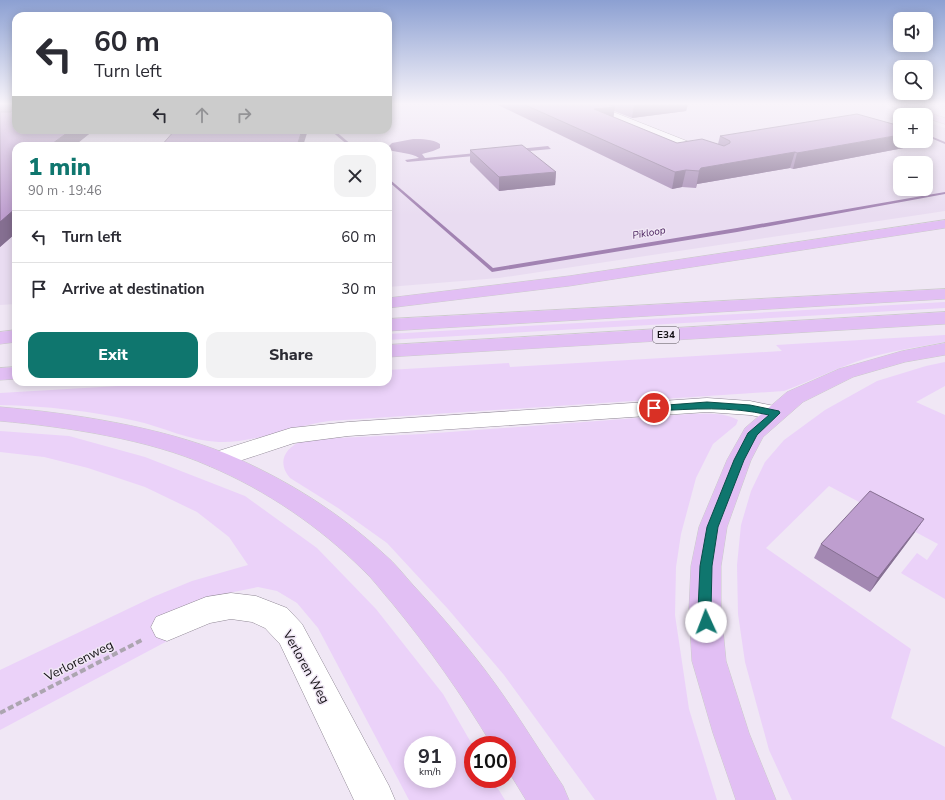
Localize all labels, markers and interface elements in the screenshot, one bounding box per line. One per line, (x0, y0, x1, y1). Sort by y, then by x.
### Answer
map controls (893, 12, 933, 196)
button: sound (893, 12, 933, 52)
text: 60 m (94, 23, 160, 61)
icon: left (28, 28, 80, 80)
text: Turn left (94, 59, 162, 83)
button: search (893, 60, 933, 100)
icon: left (149, 104, 171, 126)
icon: ahead (191, 104, 213, 126)
icon: right (233, 104, 255, 126)
button: + (893, 108, 933, 148)
text: 1 min (28, 151, 91, 183)
button: close (334, 155, 376, 197)
button: − (893, 156, 933, 196)
text: 90 m · 19:46 (28, 182, 102, 200)
water label: Pikloop (631, 223, 667, 243)
icon: left (28, 226, 50, 248)
text: Turn left (62, 227, 121, 247)
text: 60 m (341, 227, 376, 247)
icon: arrive (28, 278, 50, 300)
text: Arrive at destination (62, 279, 205, 299)
text: 30 m (341, 279, 376, 299)
road number: E34 (653, 327, 679, 343)
button: Exit (28, 332, 198, 378)
button: Share (206, 332, 376, 378)
pin (637, 391, 671, 425)
icon: arrive (643, 397, 665, 419)
position arrow (685, 601, 727, 643)
street label: Verloren Weg (278, 626, 334, 707)
street label: Verlorenweg (41, 636, 116, 686)
speed limit sign: 100 (464, 736, 516, 788)
text: 91 (418, 743, 442, 770)
text: km/h (419, 765, 441, 779)

